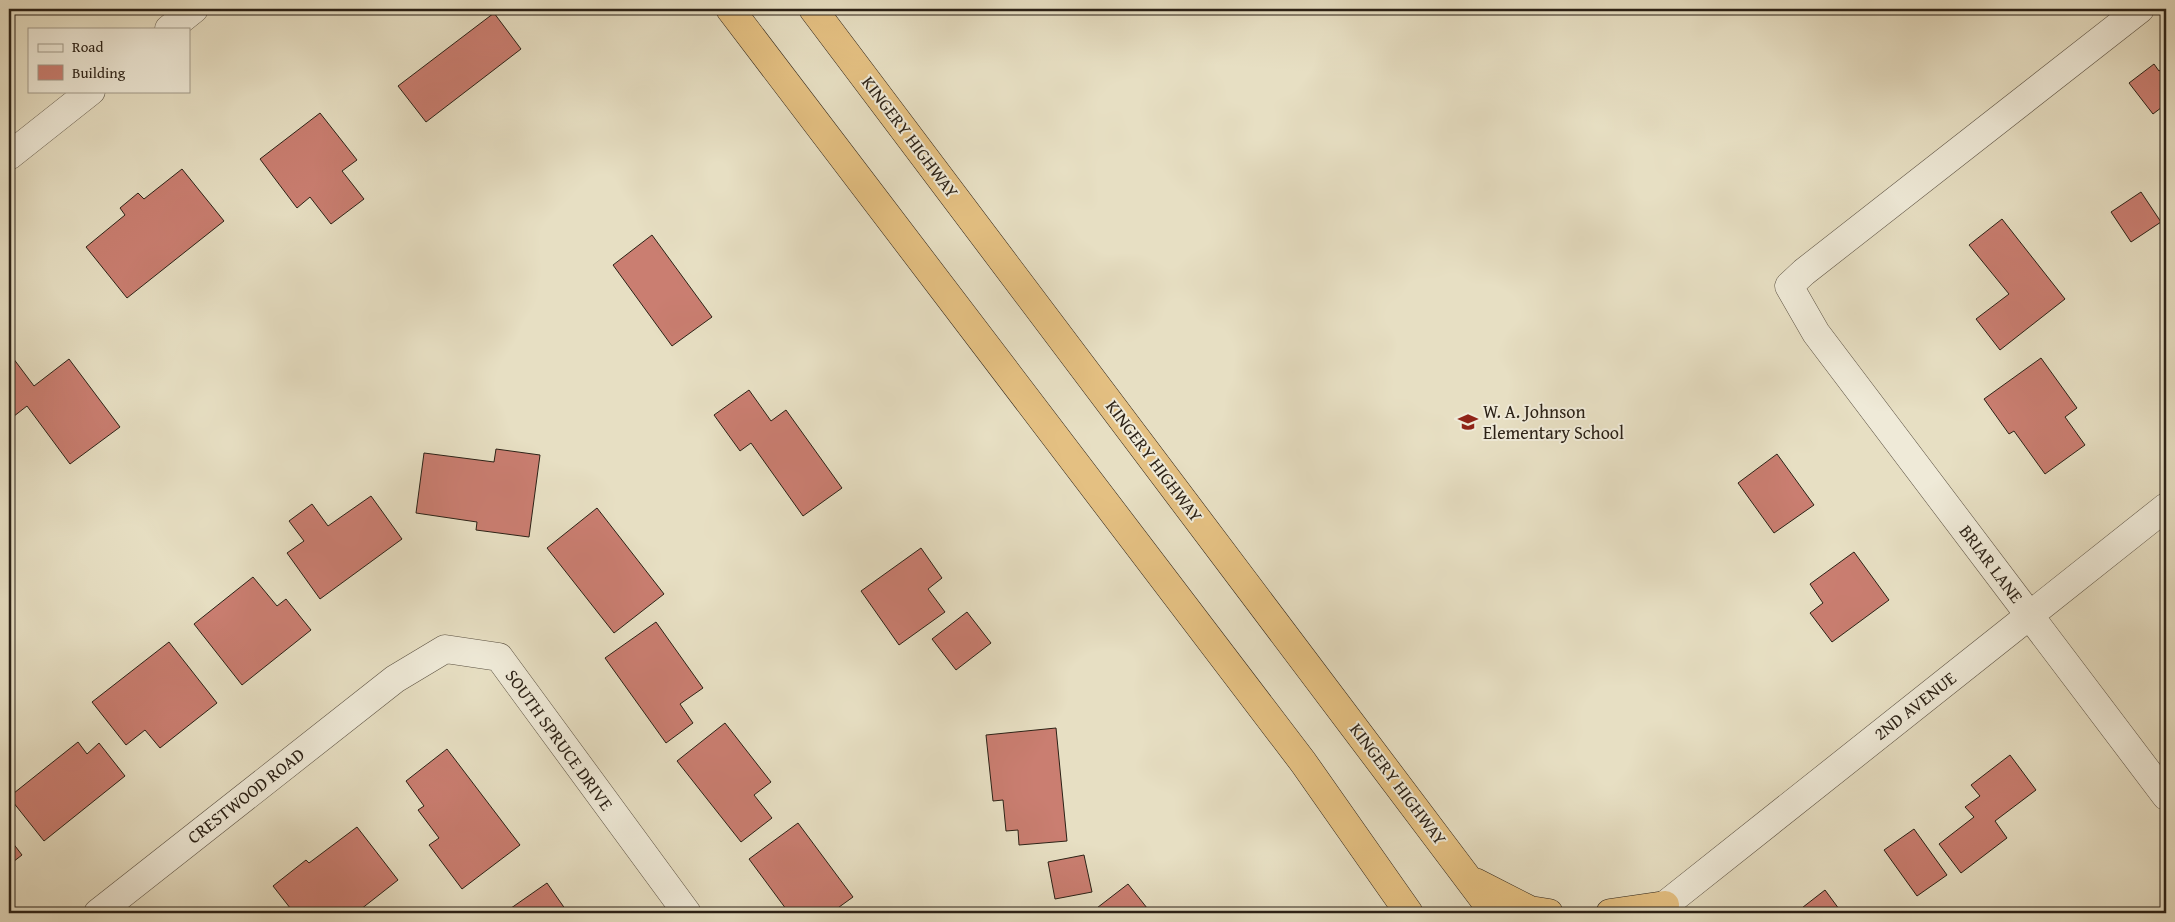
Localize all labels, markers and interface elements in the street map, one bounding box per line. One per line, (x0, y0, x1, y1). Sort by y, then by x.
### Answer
legend (28, 28, 190, 92)
text: Road (72, 36, 103, 57)
text: Building (72, 62, 126, 83)
street label: KINGERY HIGHWAY (855, 70, 965, 204)
street label: KINGERY HIGHWAY (1099, 394, 1209, 528)
place label: W. A. Johnson Elementary School (1483, 398, 1624, 446)
school or university icon: W. A. Johnson Elementary School (1457, 411, 1479, 433)
street label: BRIAR LANE (1953, 519, 2030, 609)
street label: SOUTH SPRUCE DRIVE (499, 663, 620, 816)
street label: 2ND AVENUE (1868, 665, 1962, 747)
street label: KINGERY HIGHWAY (1343, 717, 1453, 851)
street label: CRESTWOOD ROAD (181, 741, 310, 850)

